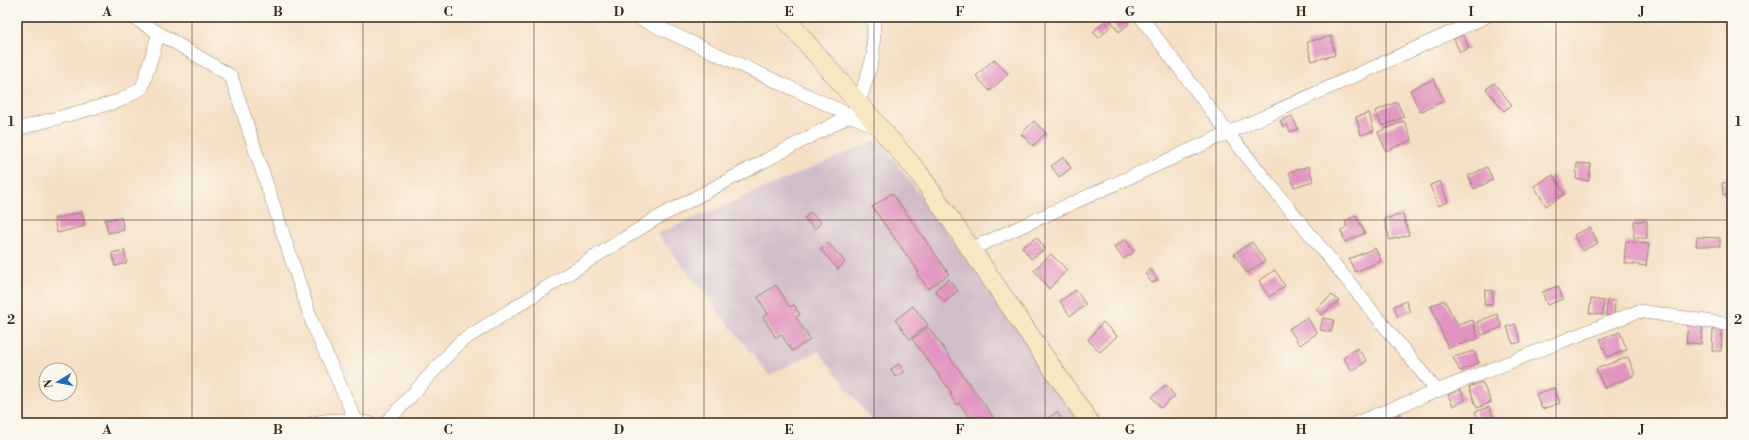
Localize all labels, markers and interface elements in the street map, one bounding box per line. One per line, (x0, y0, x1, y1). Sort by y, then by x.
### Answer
text: A (101, 4, 112, 20)
text: B (273, 4, 283, 20)
text: C (443, 4, 453, 20)
text: D (614, 4, 624, 20)
text: E (784, 4, 794, 20)
text: F (955, 4, 965, 20)
text: G (1125, 4, 1136, 20)
text: H (1296, 4, 1307, 20)
text: I (1468, 4, 1474, 20)
text: J (1637, 4, 1645, 20)
text: 1 (8, 114, 15, 130)
text: 1 (1735, 114, 1742, 130)
text: 2 (7, 312, 15, 328)
text: 2 (1734, 312, 1742, 328)
north arrow (38, 362, 78, 402)
text: N (41, 378, 57, 389)
text: A (101, 422, 112, 438)
text: B (273, 422, 283, 438)
text: C (443, 422, 453, 438)
text: D (614, 422, 624, 438)
text: E (784, 422, 794, 438)
text: F (955, 422, 965, 438)
text: G (1125, 422, 1136, 438)
text: H (1296, 422, 1307, 438)
text: I (1468, 422, 1474, 438)
text: J (1637, 422, 1645, 438)

